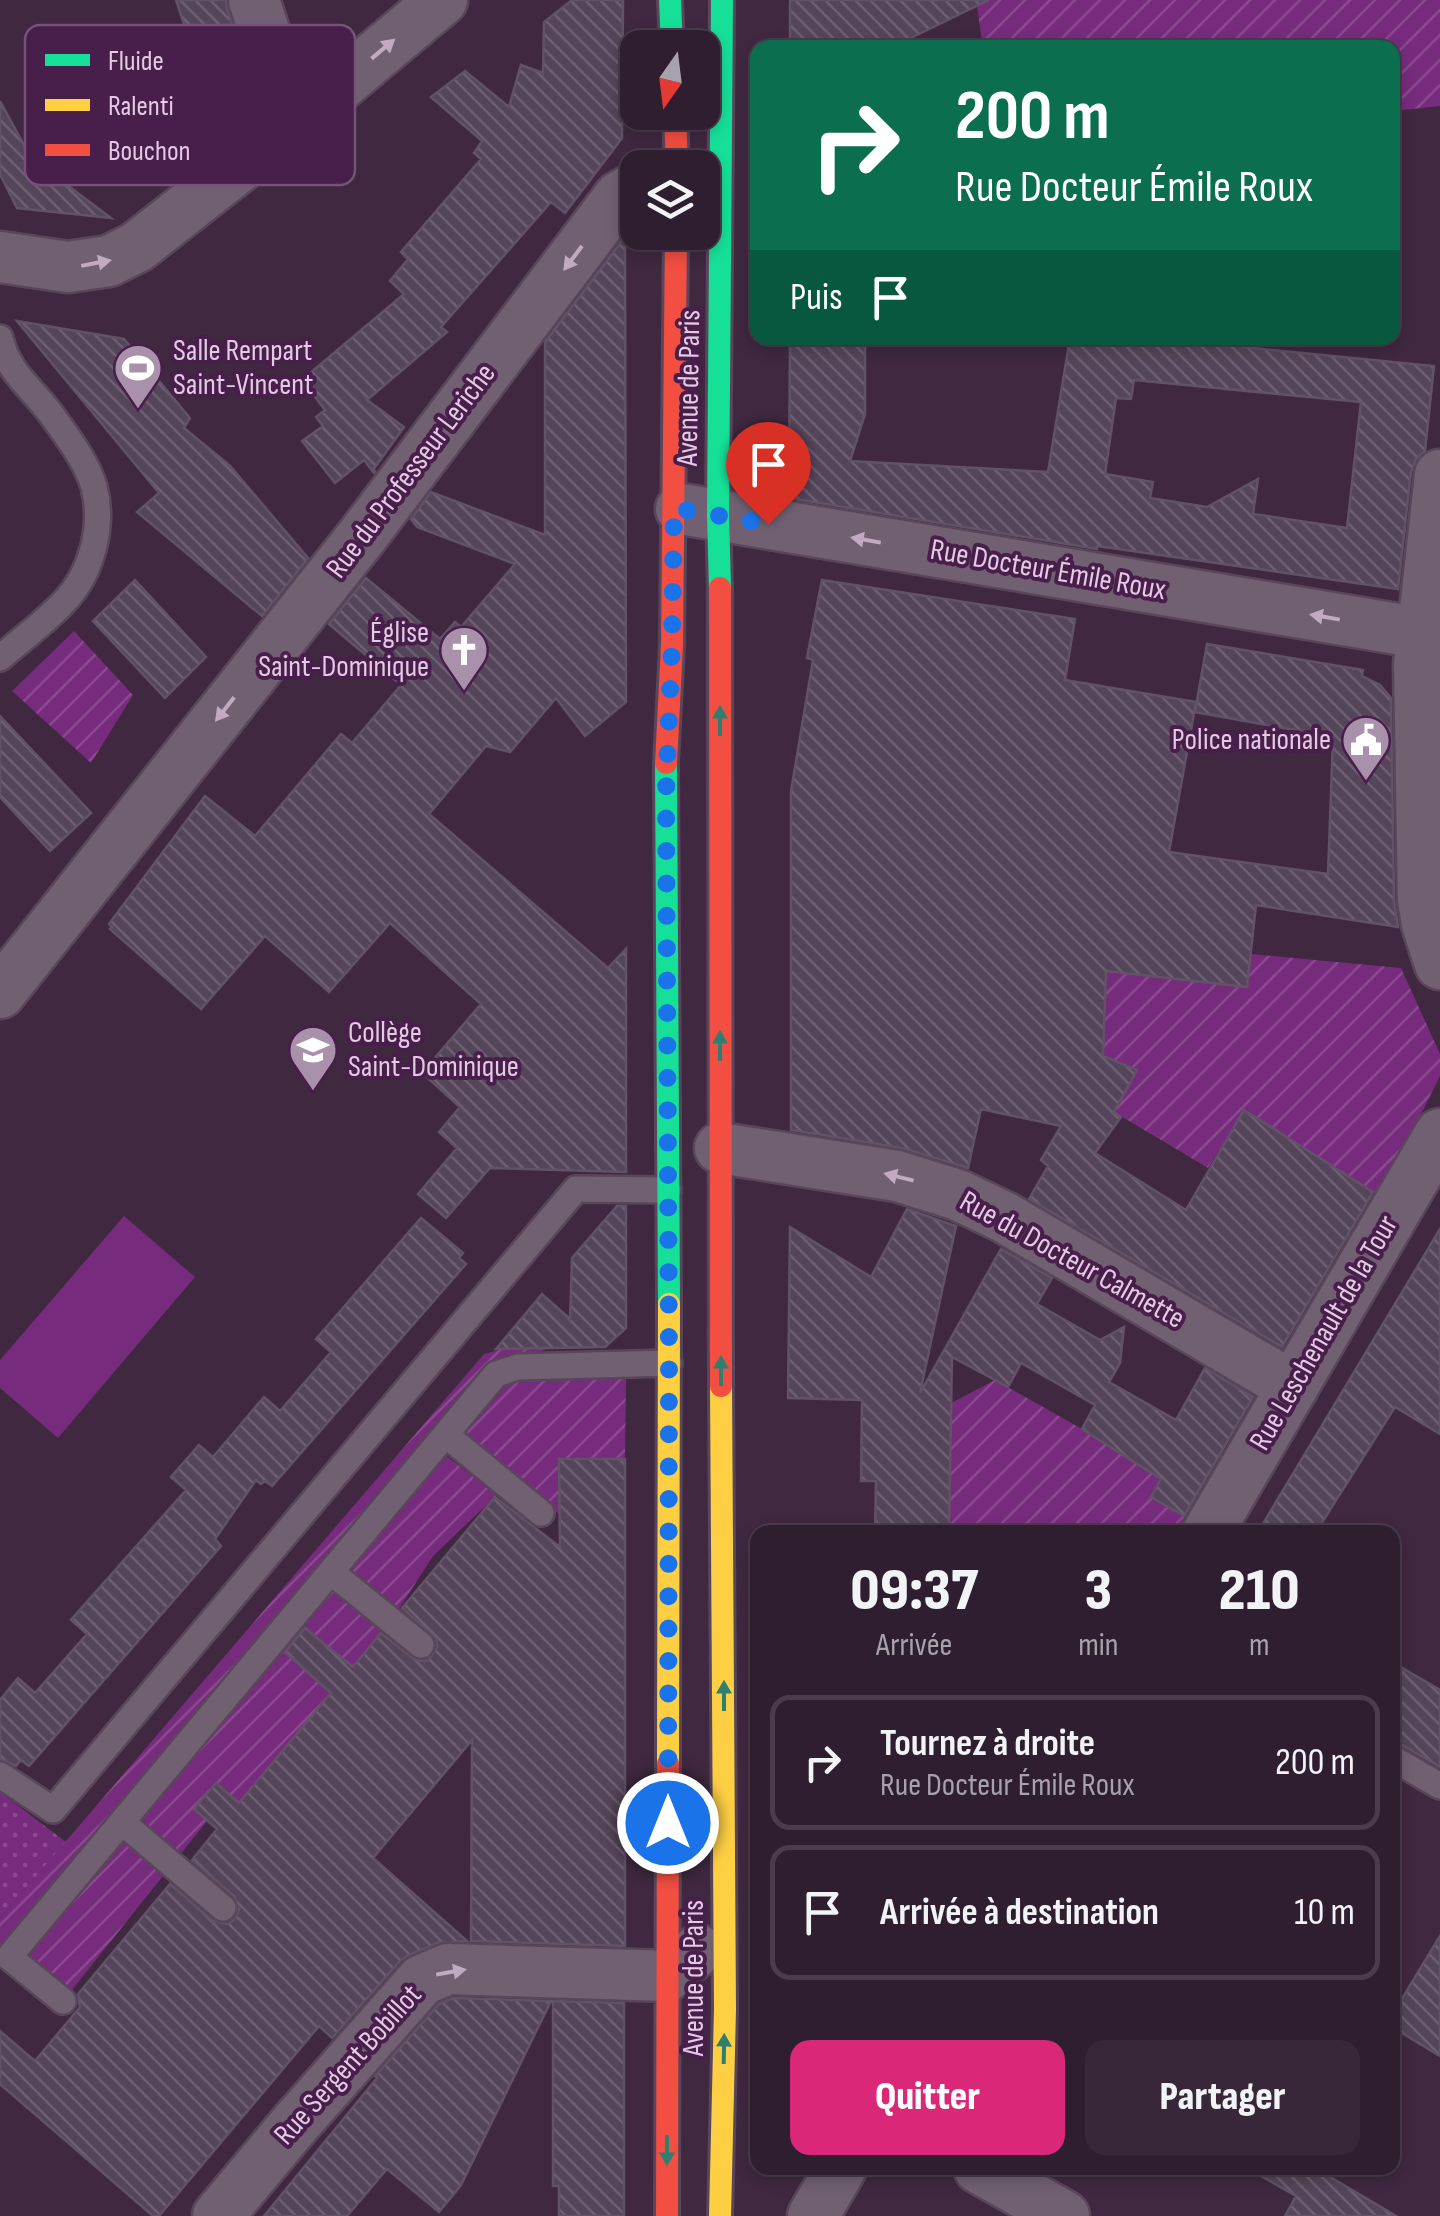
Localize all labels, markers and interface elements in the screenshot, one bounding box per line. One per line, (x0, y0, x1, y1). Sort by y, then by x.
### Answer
legend (25, 25, 355, 185)
north arrow (620, 30, 720, 130)
map controls (620, 30, 720, 250)
one-way arrow (371, 39, 396, 60)
text: Fluide (108, 45, 164, 78)
text: 200 m (955, 75, 1110, 159)
icon: right (790, 80, 920, 210)
text: Ralenti (108, 90, 174, 123)
text: Bouchon (108, 135, 191, 168)
button: layers (620, 150, 720, 250)
text: Rue Docteur Émile Roux (955, 160, 1313, 215)
one-way arrow (564, 245, 584, 271)
one-way arrow (81, 254, 112, 270)
icon: arrive (863, 270, 918, 325)
text: Puis (790, 275, 843, 320)
street label: Avenue de Paris (670, 310, 708, 467)
place label: Salle Rempart Saint-Vincent (173, 333, 314, 403)
sports icon: Salle Rempart Saint-Vincent (112, 342, 164, 410)
street label: Rue du Professeur Leriche (319, 357, 503, 585)
pin (726, 422, 811, 525)
icon: arrive (741, 437, 796, 492)
one-way arrow (850, 531, 881, 547)
street label: Rue Docteur Émile Roux (927, 532, 1169, 608)
one-way arrow (1308, 609, 1340, 624)
place label: Église Saint-Dominique (258, 615, 429, 685)
church icon: Église Saint-Dominique (438, 624, 490, 692)
one-way arrow (215, 696, 236, 722)
one-way arrow (712, 705, 728, 737)
public building icon: Police nationale (1340, 714, 1392, 782)
place label: Police nationale (1172, 722, 1331, 758)
place label: Collège Saint-Dominique (348, 1015, 519, 1085)
school or university icon: Collège Saint-Dominique (287, 1024, 339, 1092)
one-way arrow (712, 1030, 728, 1062)
one-way arrow (883, 1169, 914, 1185)
street label: Rue du Docteur Calmette (953, 1183, 1191, 1337)
street label: Rue Leschenault de la Tour (1242, 1209, 1406, 1457)
one-way arrow (713, 1355, 729, 1387)
text: 09:37 (850, 1555, 978, 1627)
text: 3 (1085, 1555, 1112, 1627)
text: 210 (1219, 1555, 1300, 1627)
text: Arrivée (876, 1626, 952, 1665)
text: min (1078, 1626, 1119, 1665)
text: m (1249, 1626, 1270, 1665)
one-way arrow (716, 1680, 732, 1712)
text: Tournez à droite (880, 1721, 1095, 1766)
icon: right (795, 1735, 850, 1790)
text: 200 m (1275, 1740, 1355, 1785)
text: Rue Docteur Émile Roux (880, 1766, 1134, 1805)
position arrow (616, 1771, 720, 1875)
icon: arrive (795, 1885, 850, 1940)
text: Arrivée à destination (880, 1890, 1159, 1935)
text: 10 m (1294, 1890, 1355, 1935)
street label: Avenue de Paris (676, 1900, 712, 2057)
one-way arrow (436, 1964, 467, 1979)
street label: Rue Sergent Bobillot (267, 1977, 429, 2153)
one-way arrow (717, 2032, 733, 2064)
button: Quitter (790, 2040, 1065, 2155)
button: Partager (1085, 2040, 1360, 2155)
one-way arrow (659, 2134, 675, 2166)

